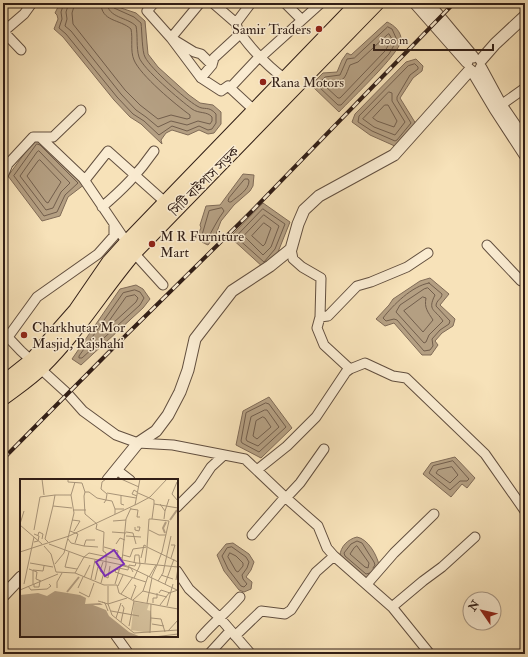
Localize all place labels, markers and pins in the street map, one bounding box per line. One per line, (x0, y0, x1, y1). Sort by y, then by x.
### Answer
place label: Samir Traders (232, 21, 311, 38)
marker: Samir Traders (314, 24, 324, 34)
place label: Rana Motors (271, 74, 344, 91)
marker: Rana Motors (258, 77, 268, 87)
place label: M R Furniture Mart (160, 228, 244, 261)
marker: M R Furniture Mart (147, 239, 157, 249)
place label: Charkhutar Mor Masjid, Rajshahi (32, 319, 126, 352)
marker: Charkhutar Mor Masjid, Rajshahi (19, 330, 29, 340)

